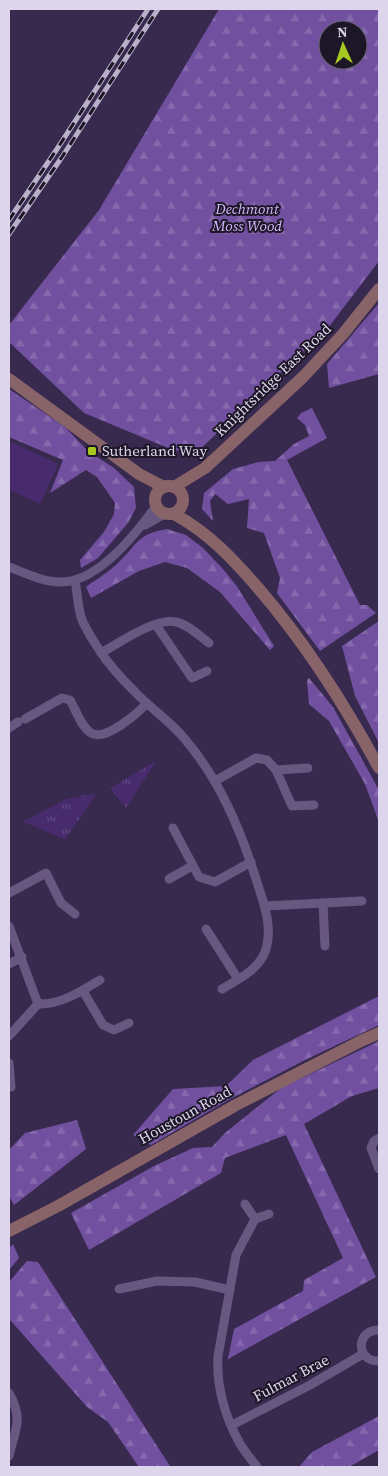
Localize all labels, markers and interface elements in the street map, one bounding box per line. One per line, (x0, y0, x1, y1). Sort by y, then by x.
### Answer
north arrow (318, 20, 368, 70)
text: N (337, 22, 348, 42)
park label: Dechmont Moss Wood (211, 198, 282, 236)
street label: Knightsridge East Road (210, 318, 336, 441)
place label: Sutherland Way (102, 440, 207, 461)
marker: Sutherland Way (86, 445, 98, 457)
street label: Houstoun Road (135, 1080, 235, 1149)
street label: Fulmar Brae (249, 1349, 333, 1406)

